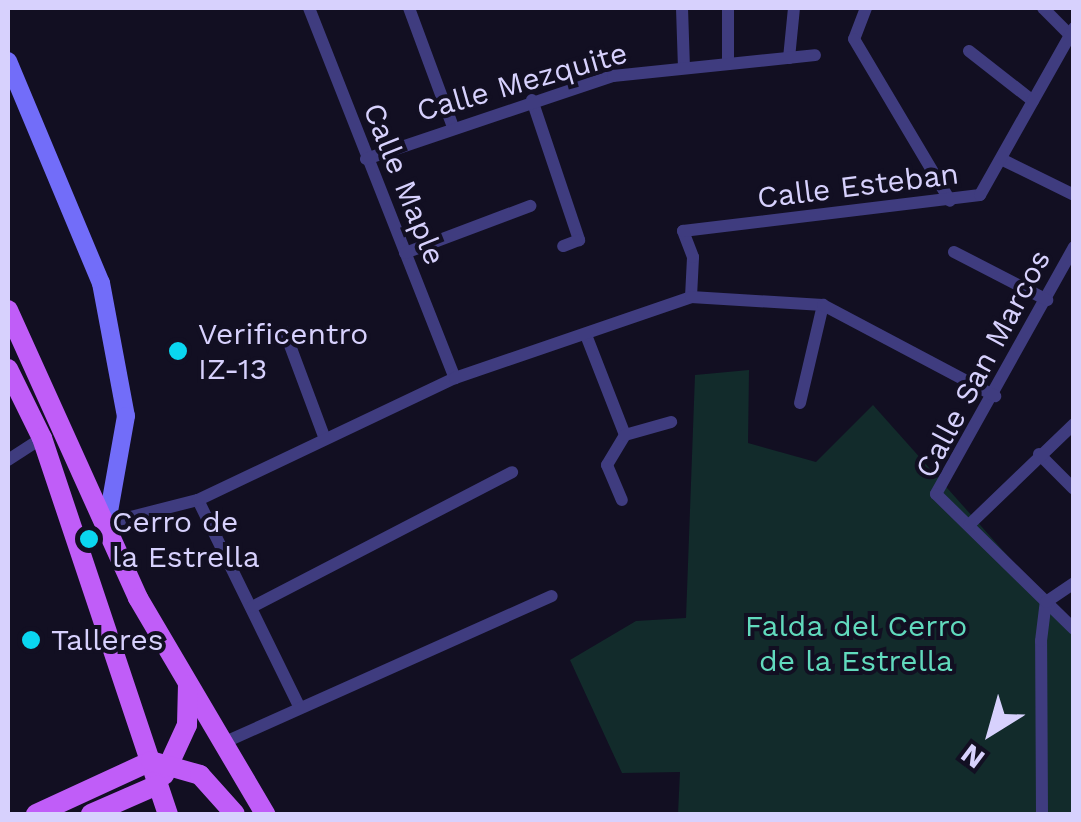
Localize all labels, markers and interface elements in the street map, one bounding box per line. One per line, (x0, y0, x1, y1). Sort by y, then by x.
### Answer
street label: Calle Mezquite (413, 35, 631, 129)
street label: Calle Maple (355, 98, 453, 270)
street label: Calle Esteban (755, 156, 961, 216)
street label: Calle San Marcos (908, 244, 1058, 484)
place label: Verificentro IZ-13 (198, 316, 368, 386)
marker: Verificentro IZ-13 (167, 340, 189, 362)
place label: Cerro de la Estrella (112, 504, 260, 574)
marker: Cerro de la Estrella (76, 526, 102, 552)
park label: Falda del Cerro de la Estrella (744, 608, 968, 678)
place label: Talleres (51, 622, 164, 658)
marker: Talleres (20, 629, 42, 651)
north arrow (941, 682, 1041, 782)
text: N (954, 737, 991, 776)

